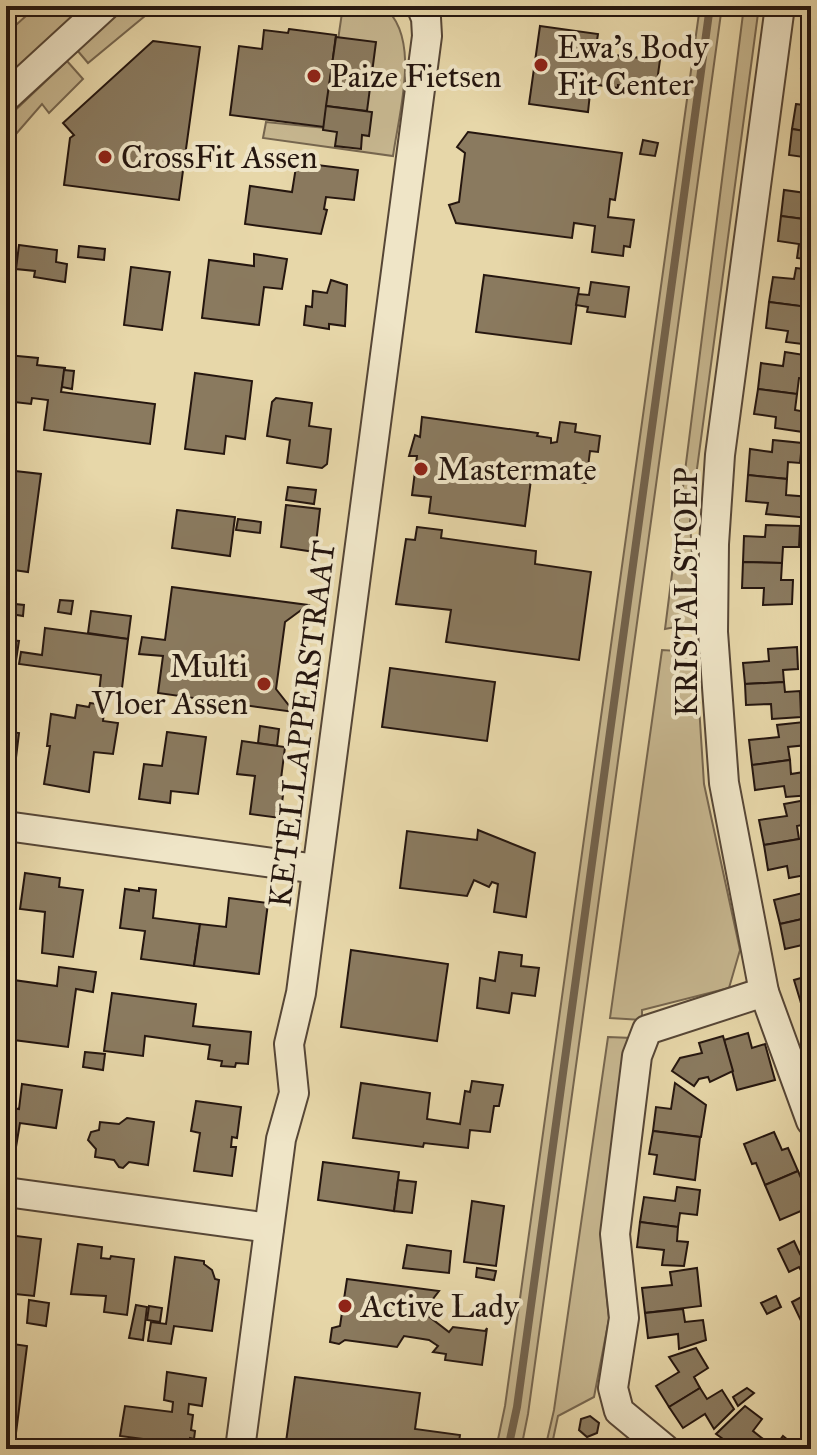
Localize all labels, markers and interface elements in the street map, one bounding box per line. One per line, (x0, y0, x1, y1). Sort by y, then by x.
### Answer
place label: Ewa's Body Fit Center (557, 28, 709, 104)
marker: Ewa's Body Fit Center (532, 56, 550, 74)
place label: Paize Fietsen (330, 57, 502, 96)
marker: Paize Fietsen (305, 67, 323, 85)
place label: CrossFit Assen (121, 138, 318, 177)
marker: CrossFit Assen (96, 148, 114, 166)
place label: Mastermate (437, 450, 597, 489)
marker: Mastermate (412, 460, 430, 478)
street label: KRISTALSTOEP (667, 467, 706, 717)
street label: KETELLAPPERSTRAAT (260, 538, 344, 910)
place label: Multi Vloer Assen (91, 647, 248, 723)
marker: Multi Vloer Assen (255, 675, 273, 693)
place label: Active Lady (359, 1287, 520, 1326)
marker: Active Lady (336, 1297, 354, 1315)

